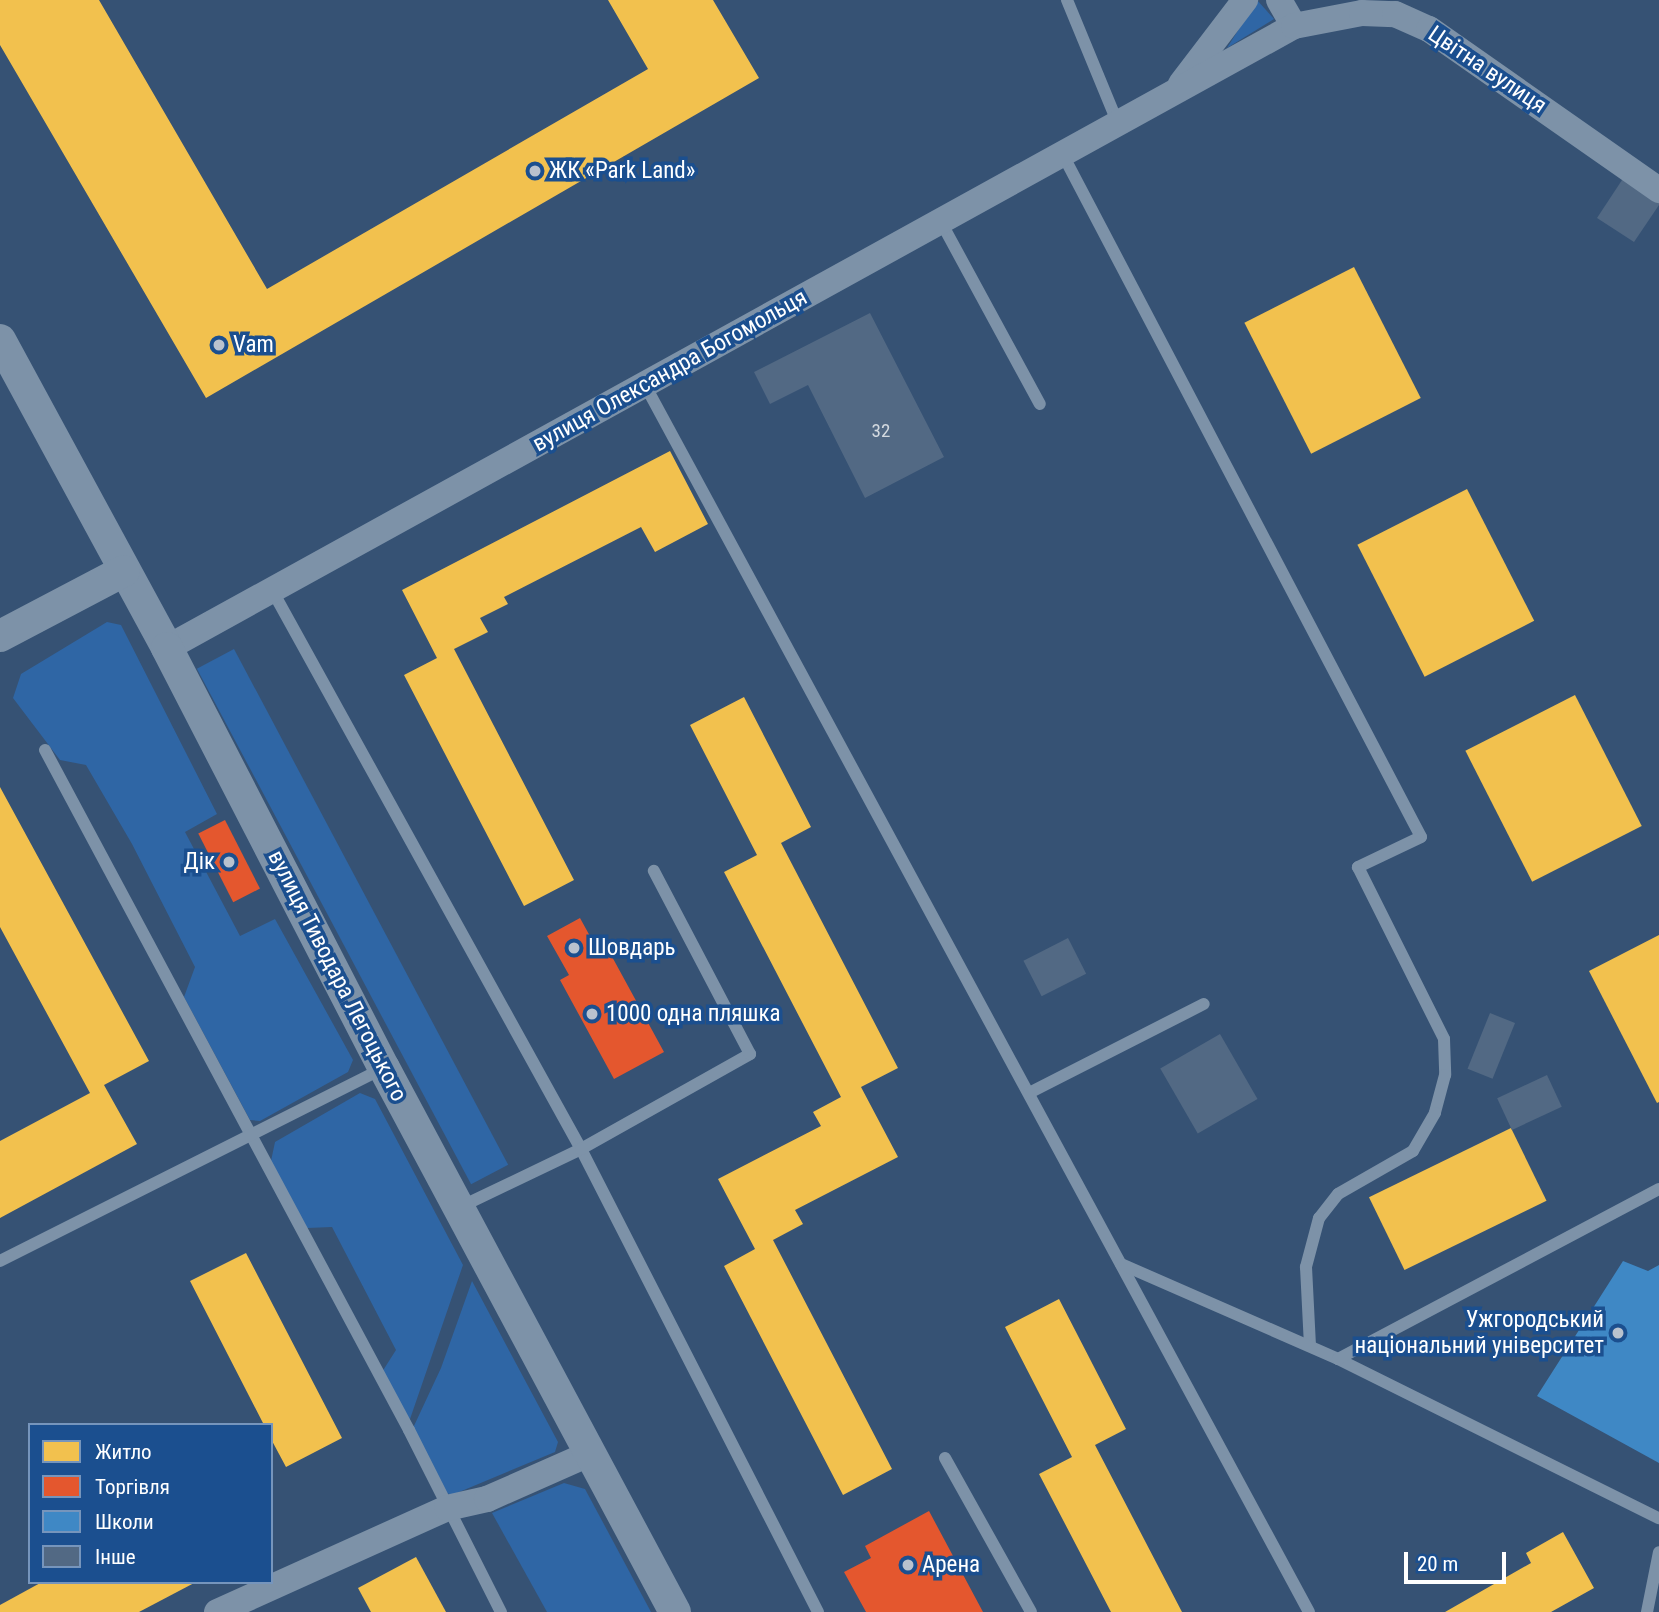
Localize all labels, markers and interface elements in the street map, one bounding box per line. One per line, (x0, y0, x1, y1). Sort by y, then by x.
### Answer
street label: Цвітна вулиця (1423, 20, 1551, 120)
place label: ЖК «Park Land» (549, 157, 695, 185)
marker: ЖК «Park Land» (527, 163, 543, 179)
street label: вулиця Олександра Богомольця (528, 284, 812, 458)
place label: Vam (233, 331, 274, 359)
marker: Vam (211, 337, 227, 353)
house number: 32 (872, 420, 890, 442)
street label: вулиця Тиводара Легоцького (261, 846, 413, 1106)
place label: Дік (183, 848, 215, 876)
marker: Дік (221, 854, 237, 870)
place label: Шовдарь (588, 934, 676, 962)
marker: Шовдарь (566, 940, 582, 956)
place label: 1000 одна пляшка (606, 1000, 781, 1028)
marker: 1000 одна пляшка (584, 1006, 600, 1022)
place label: Ужгородський національний університет (1355, 1306, 1604, 1360)
marker: Ужгородський національний університет (1610, 1325, 1626, 1341)
legend (28, 1423, 273, 1584)
text: Житло (95, 1440, 152, 1464)
text: Торгівля (95, 1475, 170, 1499)
text: Школи (95, 1510, 154, 1534)
scale bar (1407, 1538, 1508, 1582)
text: Інше (95, 1545, 136, 1569)
place label: Арена (922, 1551, 980, 1579)
text: 20 m (1417, 1552, 1458, 1576)
marker: Арена (900, 1557, 916, 1573)

